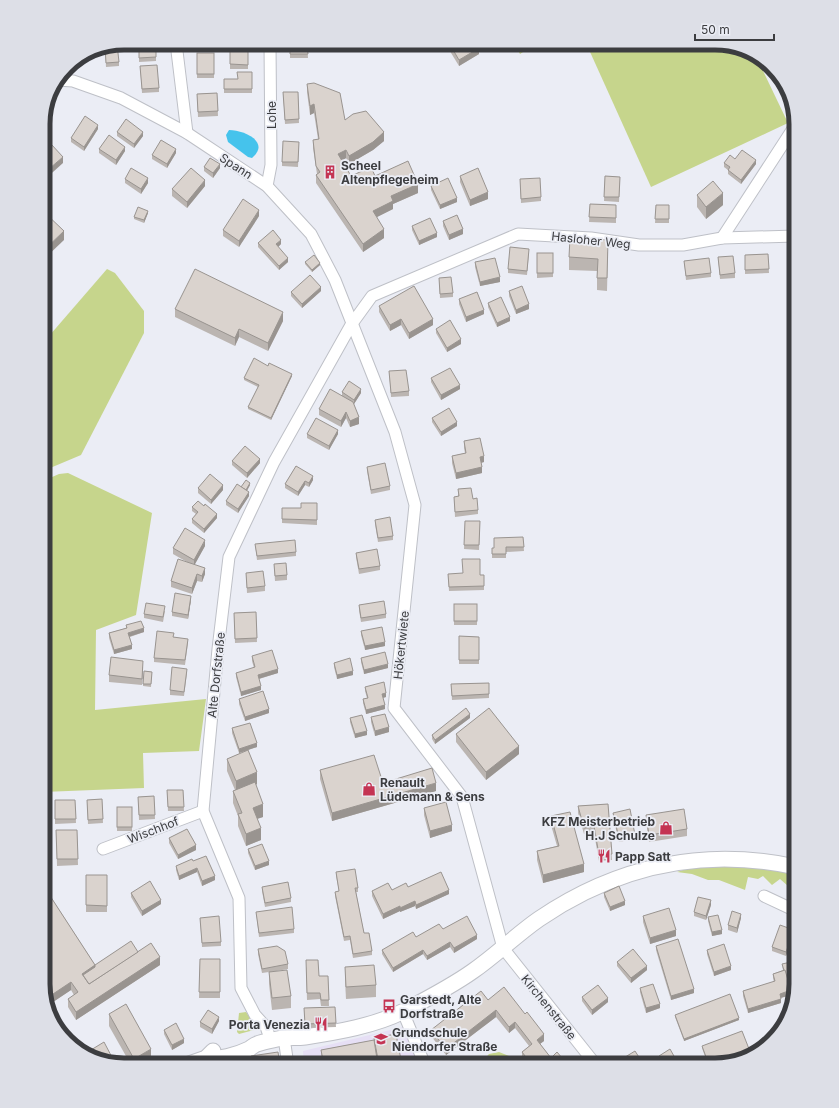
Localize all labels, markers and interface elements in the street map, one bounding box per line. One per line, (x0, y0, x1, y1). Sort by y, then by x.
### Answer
scale bar (695, 16, 774, 42)
text: 50 m (701, 22, 730, 37)
street label: Lohe (264, 101, 279, 129)
street label: Spann (217, 150, 255, 182)
place label: Scheel Altenpflegeheim (341, 158, 439, 187)
building icon: Scheel Altenpflegeheim (322, 164, 338, 180)
street label: Hasloher Weg (551, 228, 631, 252)
street label: Hökertwiete (390, 610, 412, 680)
street label: Alte Dorfstraße (204, 631, 228, 719)
place label: Renault Lüdemann & Sens (380, 775, 485, 804)
shop icon: Renault Lüdemann & Sens (361, 781, 377, 797)
street label: Wischhof (125, 813, 181, 847)
place label: KFZ Meisterbetrieb H.J Schulze (542, 814, 655, 843)
shop icon: KFZ Meisterbetrieb H.J Schulze (658, 820, 674, 836)
restaurant icon: Papp Satt (596, 848, 612, 864)
place label: Papp Satt (615, 849, 671, 864)
street label: Kirchenstraße (518, 971, 580, 1043)
place label: Garstedt, Alte Dorfstraße (400, 992, 481, 1021)
bus stop icon: Garstedt, Alte Dorfstraße (381, 998, 397, 1014)
restaurant icon: Porta Venezia (313, 1016, 329, 1032)
place label: Porta Venezia (229, 1017, 310, 1032)
place label: Grundschule Niendorfer Straße (392, 1025, 497, 1054)
school or university icon: Grundschule Niendorfer Straße (373, 1031, 389, 1047)

